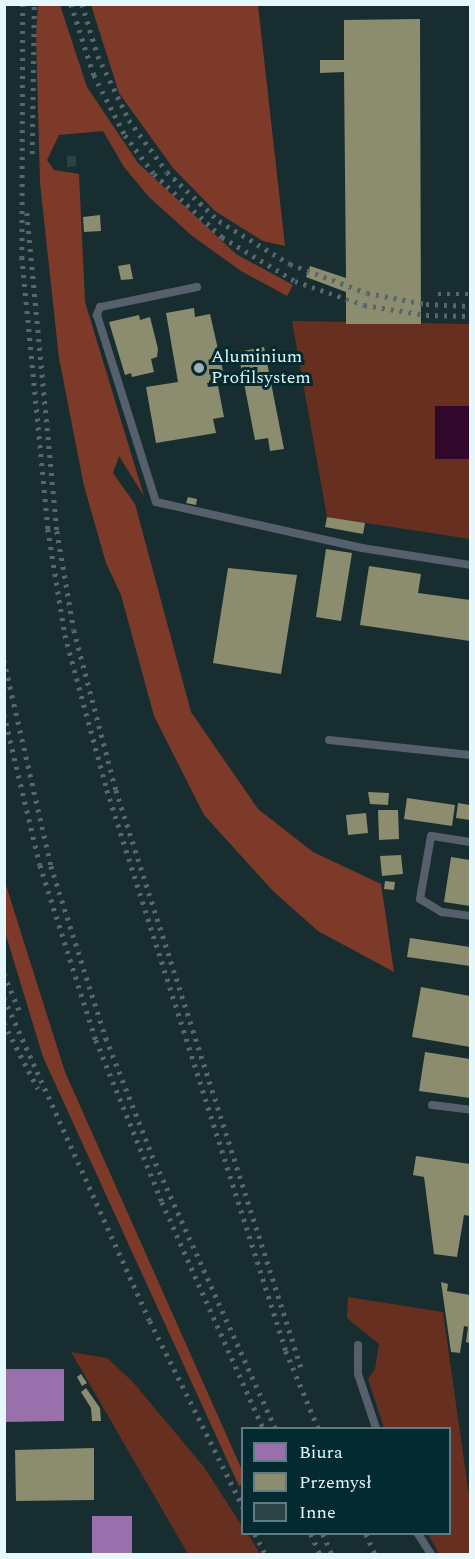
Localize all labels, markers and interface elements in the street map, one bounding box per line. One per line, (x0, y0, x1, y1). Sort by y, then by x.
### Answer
place label: Aluminium Profilsystem (211, 347, 311, 389)
marker: Aluminium Profilsystem (192, 361, 206, 375)
legend (241, 1427, 451, 1535)
text: Biura (299, 1439, 343, 1466)
text: Przemysł (299, 1469, 372, 1496)
text: Inne (299, 1499, 336, 1526)

